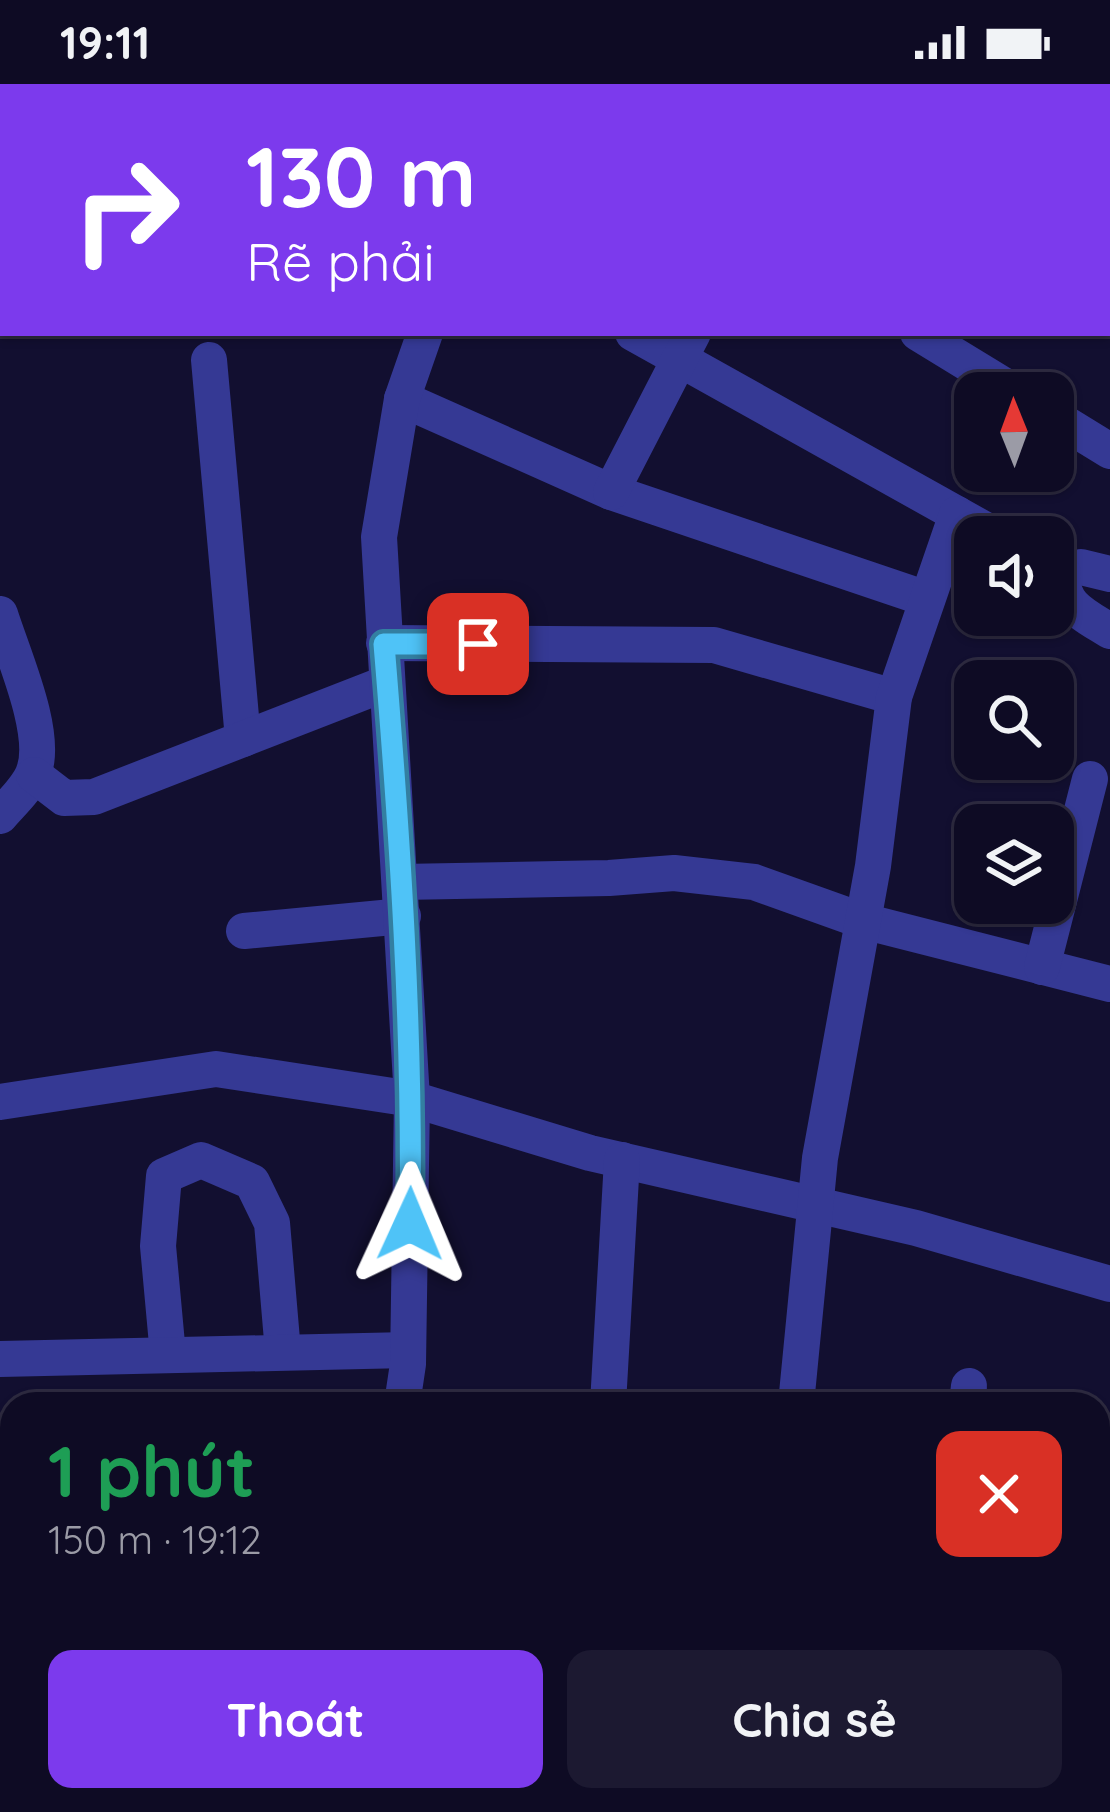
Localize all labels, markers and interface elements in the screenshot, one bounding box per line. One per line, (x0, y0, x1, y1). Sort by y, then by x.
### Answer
text: 19:11 (60, 14, 150, 70)
text: 130 m (246, 123, 476, 228)
icon: right (48, 132, 204, 288)
text: Rẽ phải (246, 227, 435, 295)
north arrow (954, 372, 1074, 492)
map controls (954, 372, 1074, 924)
button: sound (954, 516, 1074, 636)
pin (427, 593, 529, 695)
icon: arrive (445, 611, 511, 677)
button: search (954, 660, 1074, 780)
button: layers (954, 804, 1074, 924)
position arrow (347, 1161, 473, 1287)
text: 1 phút (48, 1425, 255, 1515)
button: close (936, 1431, 1062, 1557)
text: 150 m · 19:12 (48, 1515, 262, 1564)
button: Thoát (48, 1650, 543, 1788)
button: Chia sẻ (567, 1650, 1062, 1788)

